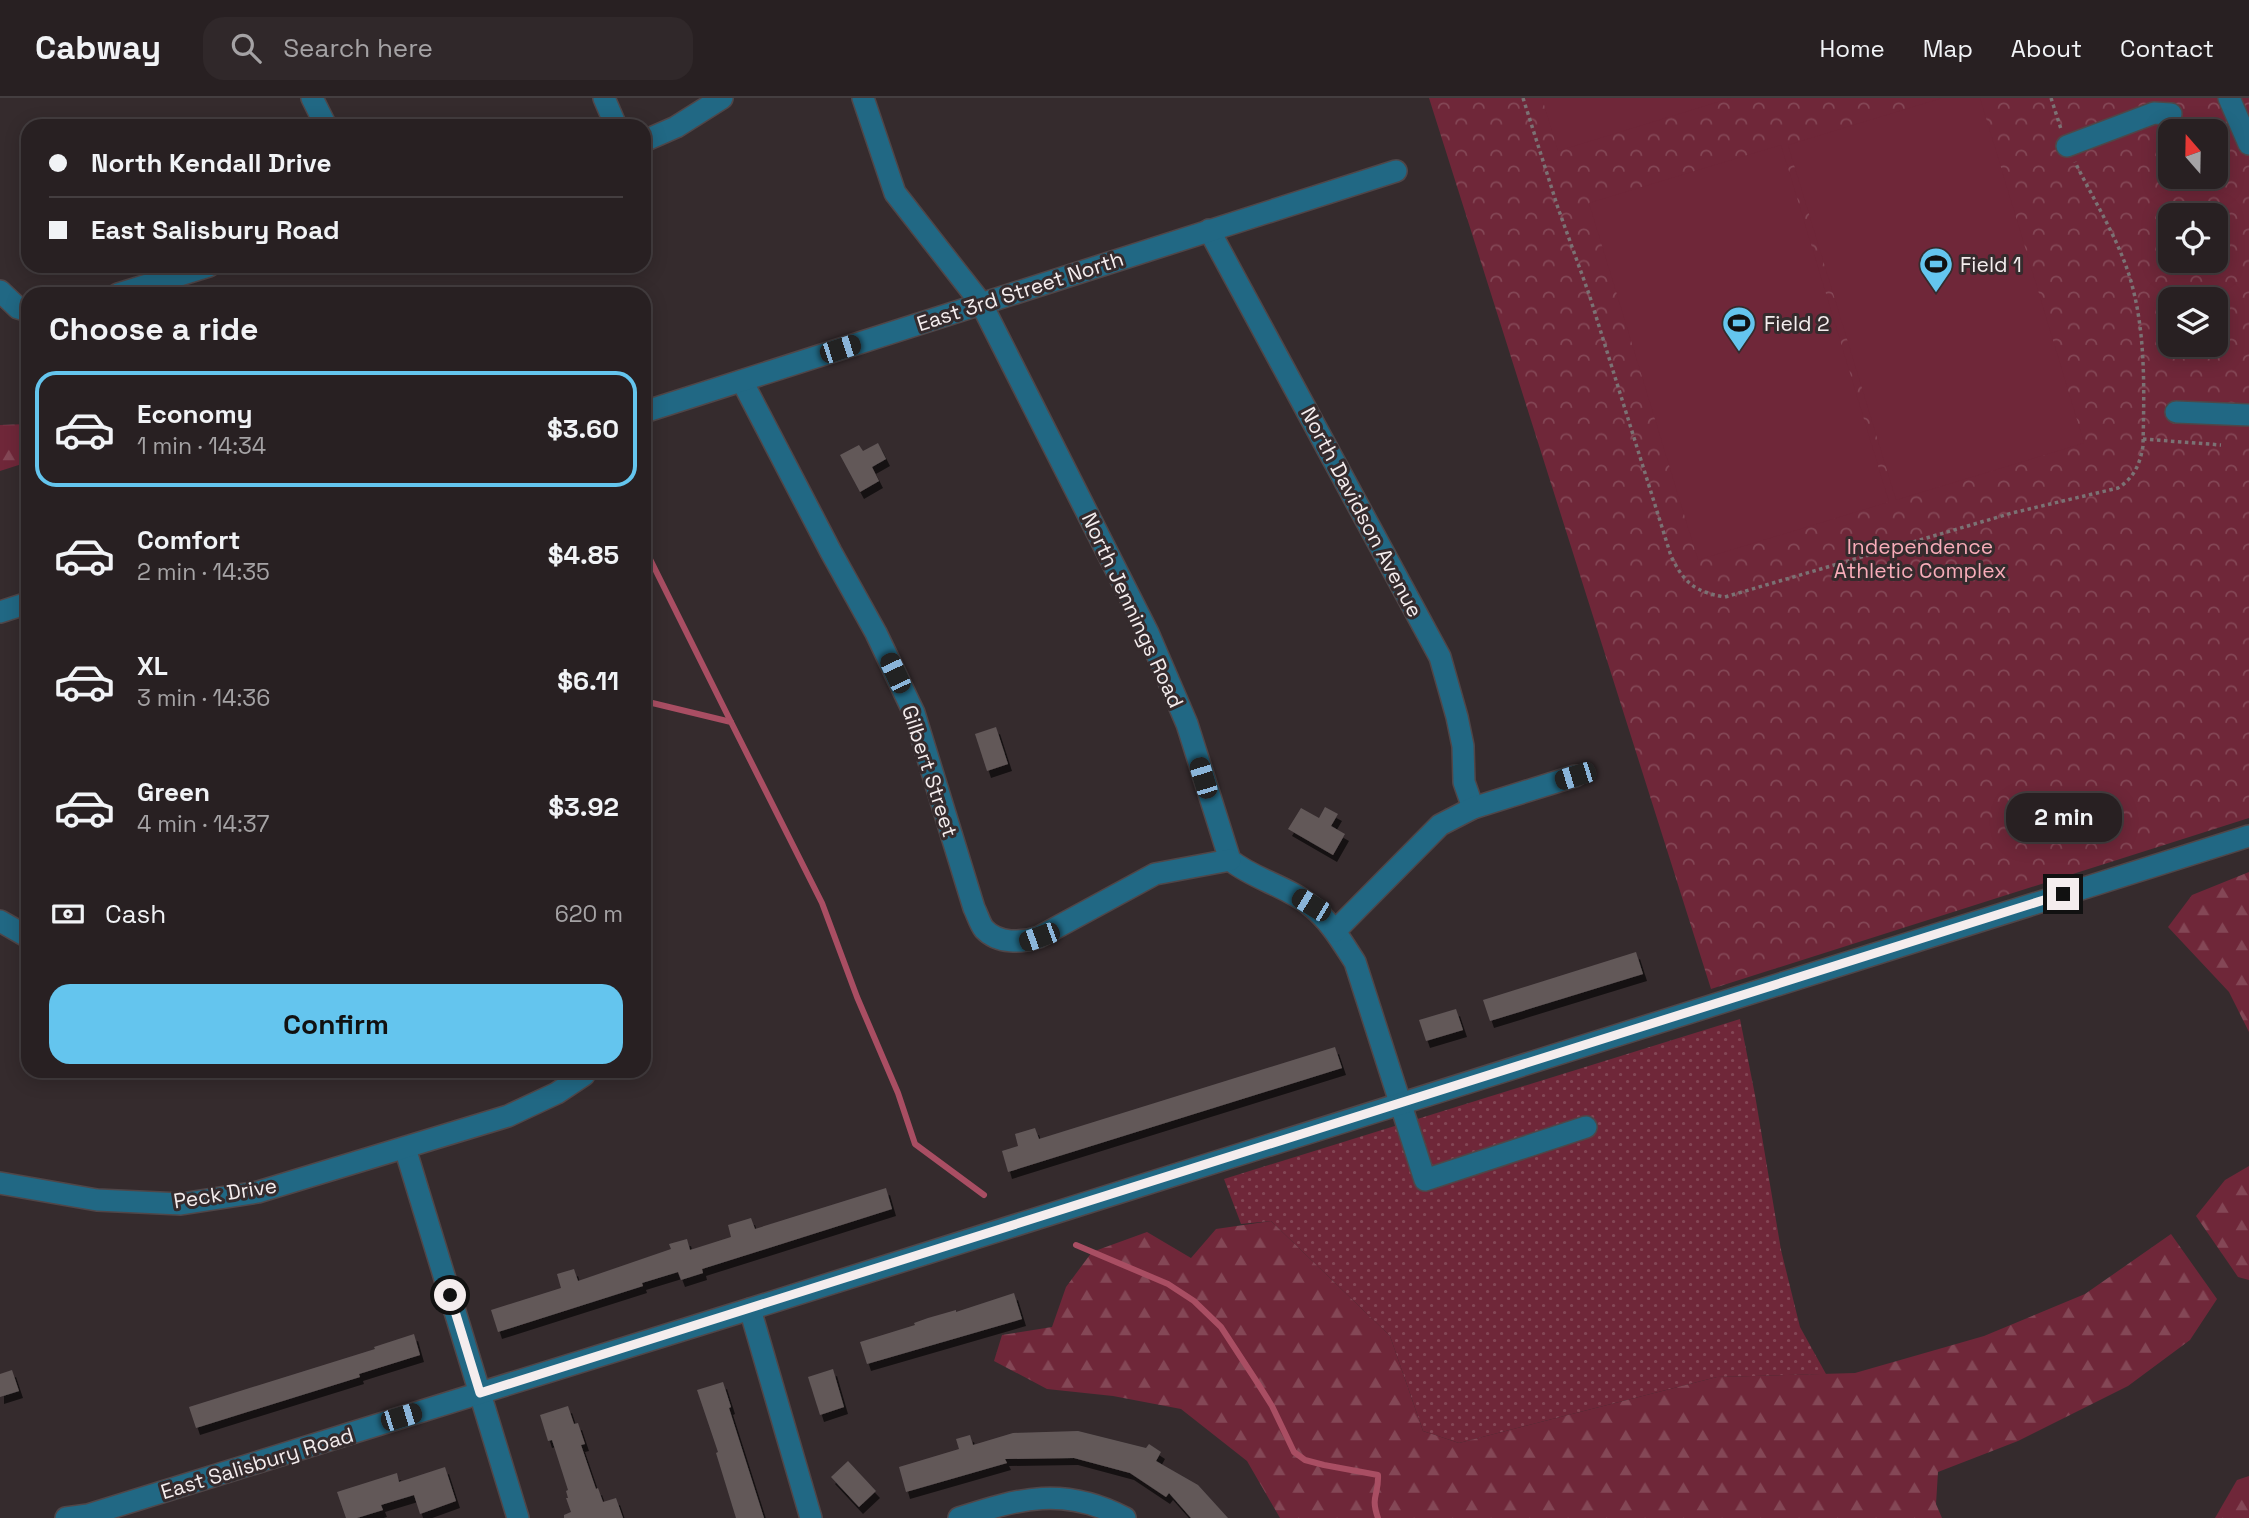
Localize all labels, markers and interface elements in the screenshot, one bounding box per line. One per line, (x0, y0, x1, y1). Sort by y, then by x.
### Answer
search box (203, 17, 693, 80)
text: Cabway (35, 27, 161, 69)
icon: search (227, 29, 265, 67)
text: Search here (283, 31, 433, 65)
text: Home (1819, 33, 1885, 64)
text: Map (1923, 33, 1973, 64)
text: About (2011, 33, 2082, 64)
text: Contact (2120, 33, 2214, 64)
north arrow (2158, 119, 2228, 189)
map controls (2158, 119, 2228, 357)
text: North Kendall Drive (91, 146, 332, 180)
button: locate (2158, 203, 2228, 273)
text: East Salisbury Road (91, 213, 340, 247)
street label: East 3rd Street North (913, 245, 1127, 337)
sports icon: Field 1 (1917, 245, 1955, 294)
place label: Field 1 (1960, 251, 2022, 278)
button: layers (2158, 287, 2228, 357)
sports icon: Field 2 (1720, 304, 1758, 353)
text: Choose a ride (49, 309, 259, 349)
place label: Field 2 (1764, 310, 1830, 337)
car (817, 333, 864, 365)
text: Economy (137, 397, 253, 431)
icon: car (53, 398, 116, 461)
street label: North Davidson Avenue (1295, 402, 1429, 622)
text: $3.60 (547, 412, 619, 446)
text: 1 min · 14:34 (137, 431, 266, 461)
street label: North Jennings Road (1076, 508, 1190, 712)
text: Comfort (137, 523, 240, 557)
icon: car (53, 524, 116, 587)
park label: Independence Athletic Complex (1834, 533, 2006, 584)
text: $4.85 (548, 538, 619, 572)
text: 2 min · 14:35 (137, 557, 270, 587)
text: XL (137, 649, 168, 683)
icon: car (53, 650, 116, 713)
car (877, 650, 914, 696)
text: $6.11 (557, 664, 619, 698)
text: 3 min · 14:36 (137, 683, 270, 713)
street label: Gilbert Street (896, 702, 964, 840)
car (1187, 755, 1220, 801)
car (1552, 760, 1599, 792)
text: Green (137, 775, 210, 809)
icon: car (53, 776, 116, 839)
text: $3.92 (548, 790, 619, 824)
callout: 2 min (2005, 792, 2121, 842)
text: 2 min (2034, 802, 2094, 832)
text: 4 min · 14:37 (137, 809, 270, 839)
route end (2047, 878, 2079, 910)
car (1288, 885, 1335, 925)
icon: cash (49, 895, 87, 933)
text: Cash (105, 897, 166, 931)
text: 620 m (555, 899, 623, 929)
car (1016, 920, 1063, 954)
button: Confirm (49, 984, 623, 1064)
street label: Peck Drive (171, 1172, 279, 1214)
route start (434, 1279, 466, 1311)
car (378, 1401, 425, 1433)
street label: East Salisbury Road (157, 1421, 357, 1505)

